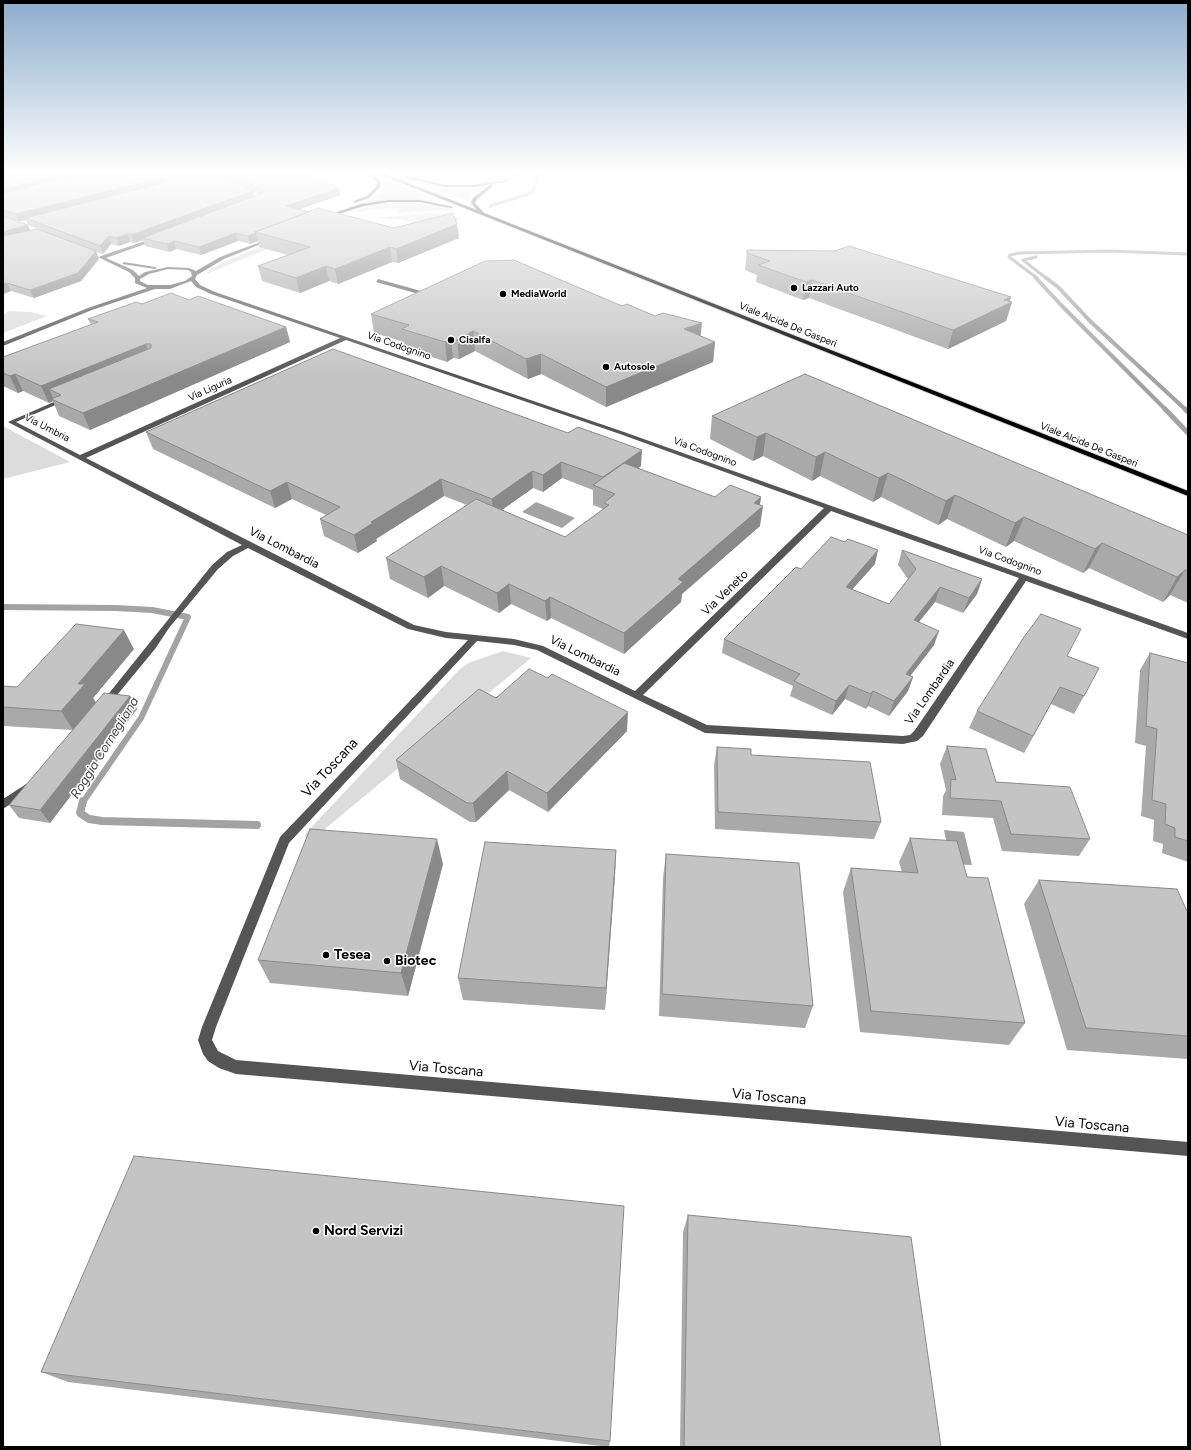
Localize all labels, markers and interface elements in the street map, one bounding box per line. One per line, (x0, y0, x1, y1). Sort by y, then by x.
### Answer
place label: Lazzari Auto (802, 282, 859, 294)
marker: Lazzari Auto (789, 283, 799, 293)
place label: MediaWorld (511, 288, 566, 300)
marker: MediaWorld (498, 289, 508, 299)
street label: Viale Alcide De Gasperi (737, 300, 839, 350)
street label: Via Codognino (366, 329, 432, 363)
place label: Cisalfa (459, 334, 490, 346)
marker: Cisalfa (446, 335, 456, 345)
place label: Autosole (614, 361, 655, 373)
marker: Autosole (601, 362, 611, 372)
street label: Via Liguria (186, 374, 234, 404)
street label: Via Umbria (22, 412, 72, 444)
street label: Viale Alcide De Gasperi (1038, 420, 1140, 470)
street label: Via Codognino (672, 435, 738, 469)
street label: Via Lombardia (247, 524, 321, 572)
street label: Via Codognino (977, 544, 1043, 578)
street label: Via Veneto (699, 567, 751, 619)
street label: Via Lombardia (547, 633, 623, 679)
street label: Via Lombardia (902, 656, 958, 728)
water label: Roggia Cornegliana (67, 694, 143, 802)
street label: Via Toscana (298, 735, 362, 801)
place label: Tesea (334, 947, 371, 963)
marker: Tesea (321, 950, 331, 960)
place label: Biotec (395, 953, 436, 969)
marker: Biotec (382, 956, 392, 966)
street label: Via Toscana (408, 1057, 484, 1081)
street label: Via Toscana (731, 1085, 807, 1109)
street label: Via Toscana (1054, 1113, 1130, 1137)
place label: Nord Servizi (324, 1223, 403, 1239)
marker: Nord Servizi (311, 1226, 321, 1236)

